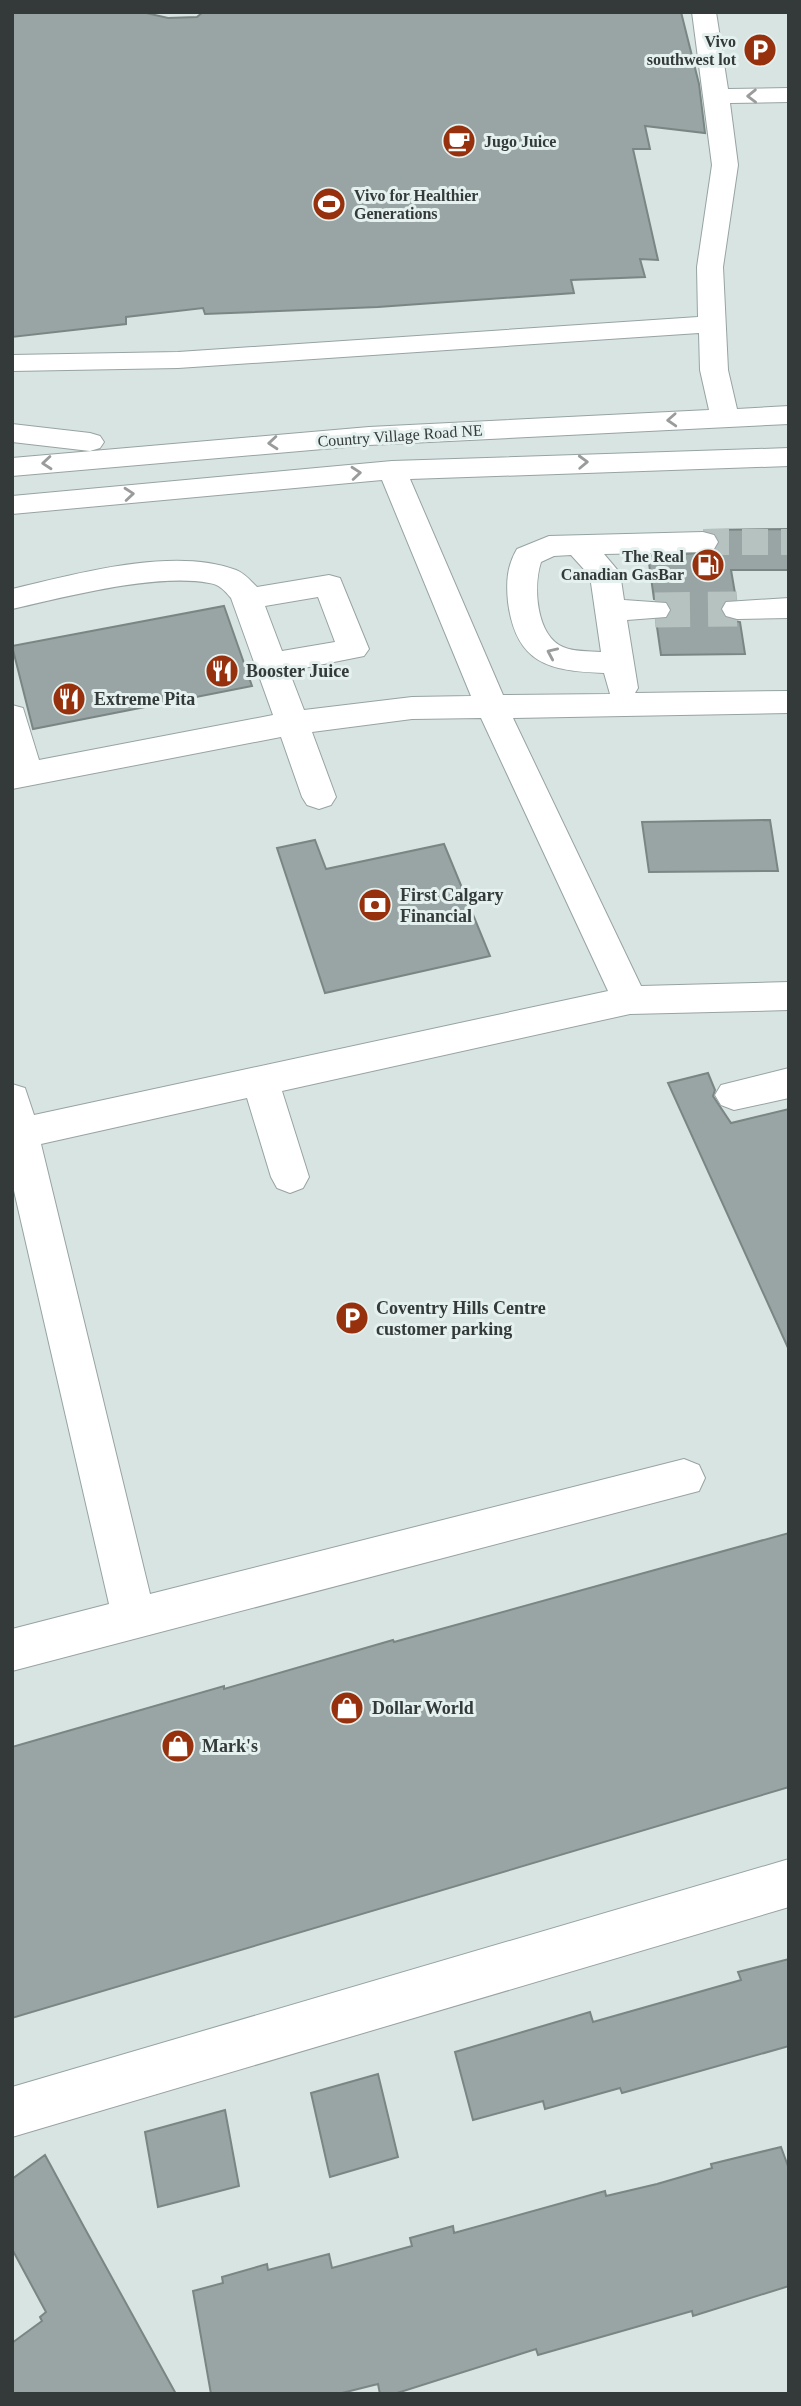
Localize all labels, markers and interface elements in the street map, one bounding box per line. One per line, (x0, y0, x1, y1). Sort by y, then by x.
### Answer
parking icon: Vivo southwest lot (741, 31, 779, 69)
place label: Vivo southwest lot (647, 33, 737, 68)
one-way arrow (747, 88, 757, 104)
cafe icon: Jugo Juice (440, 122, 478, 160)
place label: Jugo Juice (484, 133, 556, 151)
sports icon: Vivo for Healthier Generations (310, 185, 348, 223)
place label: Vivo for Healthier Generations (354, 187, 478, 222)
one-way arrow (666, 412, 677, 427)
street label: Country Village Road NE (317, 421, 483, 451)
one-way arrow (268, 435, 279, 450)
one-way arrow (41, 455, 52, 470)
one-way arrow (577, 455, 588, 470)
one-way arrow (350, 466, 361, 481)
one-way arrow (124, 487, 135, 502)
fuel station icon: The Real Canadian GasBar (689, 546, 727, 584)
place label: The Real Canadian GasBar (561, 548, 685, 583)
one-way arrow (547, 647, 559, 661)
restaurant icon: Booster Juice (203, 652, 241, 690)
place label: Booster Juice (246, 661, 349, 681)
restaurant icon: Extreme Pita (50, 680, 88, 718)
place label: Extreme Pita (94, 689, 195, 709)
place label: First Calgary Financial (400, 885, 503, 926)
bank icon: First Calgary Financial (356, 886, 394, 924)
place label: Coventry Hills Centre customer parking (376, 1298, 546, 1339)
parking icon: Coventry Hills Centre customer parking (333, 1299, 371, 1337)
shop icon: Dollar World (328, 1689, 366, 1727)
place label: Dollar World (372, 1698, 474, 1718)
shop icon: Mark's (159, 1727, 197, 1765)
place label: Mark's (202, 1736, 258, 1756)

